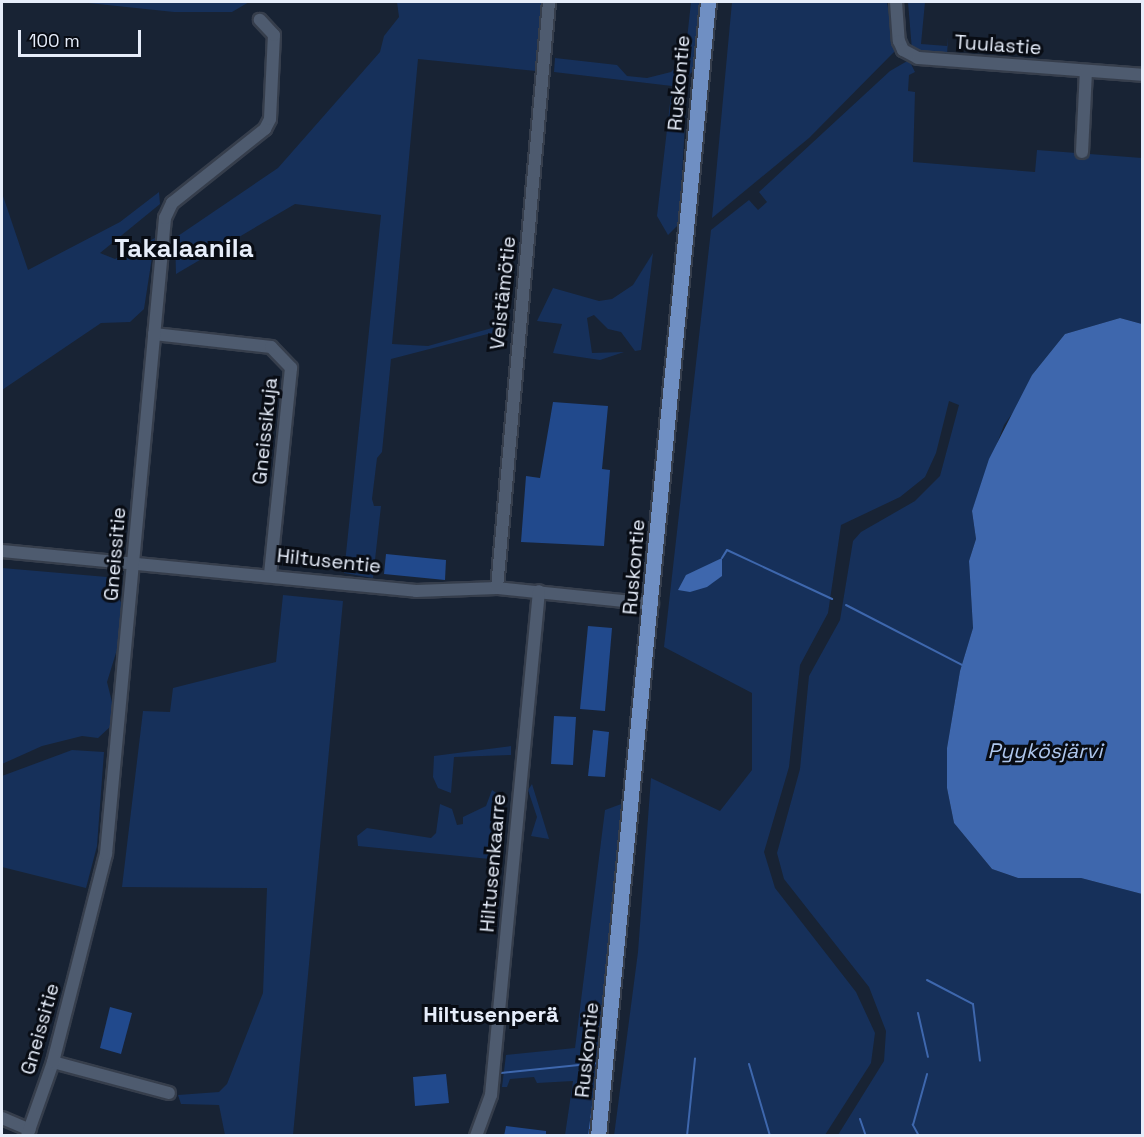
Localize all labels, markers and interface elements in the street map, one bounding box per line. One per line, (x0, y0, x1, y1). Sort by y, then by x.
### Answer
scale bar (21, 18, 144, 56)
text: 100 m (29, 29, 80, 52)
street label: Tuulastie (954, 30, 1042, 60)
street label: Ruskontie (663, 34, 695, 132)
district label: Takalaanila (114, 233, 254, 265)
street label: Veistämötie (485, 235, 521, 351)
street label: Gneissikuja (247, 376, 283, 486)
street label: Gneissitie (99, 506, 131, 602)
street label: Ruskontie (618, 518, 650, 616)
street label: Hiltusentie (276, 544, 382, 578)
water label: Pyykösjärvi (988, 738, 1102, 764)
street label: Hiltusenkaarre (475, 793, 511, 933)
street label: Gneissitie (15, 980, 65, 1078)
street label: Ruskontie (570, 1001, 604, 1099)
district label: Hiltusenperä (423, 1002, 559, 1028)

